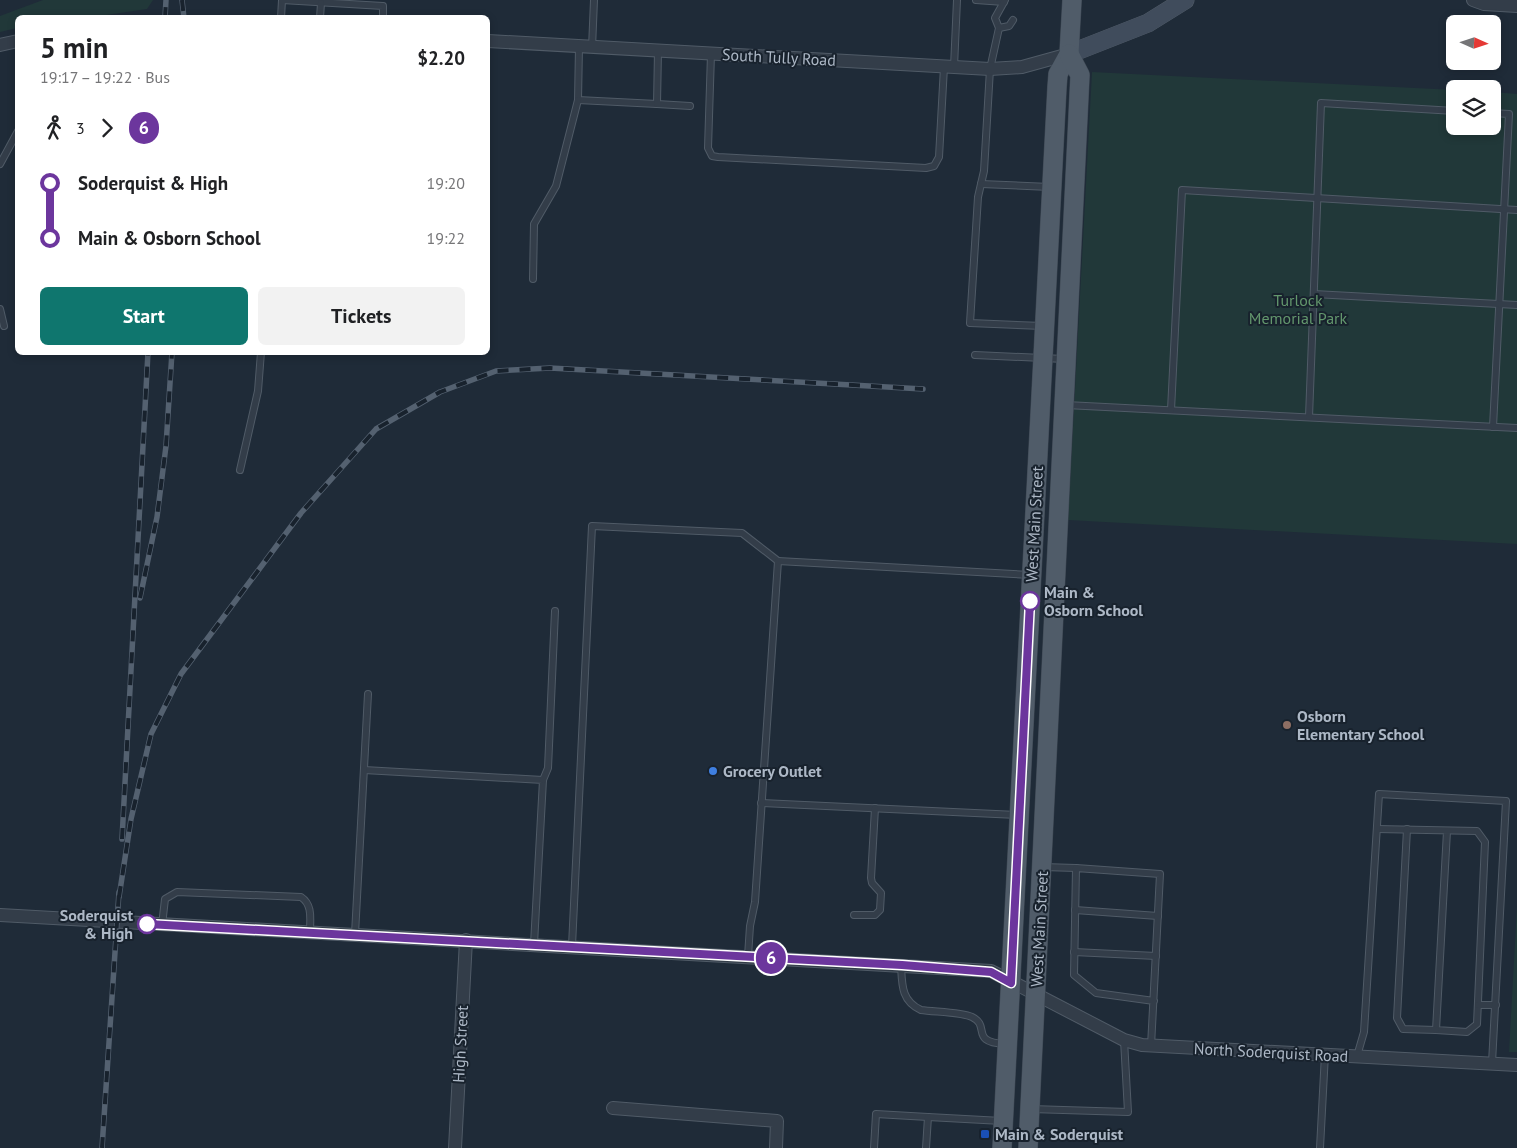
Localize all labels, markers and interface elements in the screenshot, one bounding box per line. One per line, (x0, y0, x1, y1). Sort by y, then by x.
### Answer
north arrow (1446, 15, 1501, 70)
map controls (1446, 15, 1501, 135)
text: 5 min (40, 29, 108, 66)
street label: South Tully Road (722, 44, 836, 70)
text: $2.20 (417, 46, 465, 70)
text: 19:17 – 19:22 · Bus (40, 67, 170, 87)
button: layers (1446, 80, 1501, 135)
icon: walk (40, 114, 68, 142)
icon: forward (93, 114, 121, 142)
text: 6 (139, 116, 149, 139)
text: 3 (76, 118, 85, 138)
text: Soderquist & High (78, 171, 228, 195)
text: 19:20 (427, 173, 465, 193)
text: Main & Osborn School (78, 226, 261, 250)
text: 19:22 (427, 228, 465, 248)
button: Start (40, 287, 248, 345)
button: Tickets (258, 287, 465, 345)
park label: Turlock Memorial Park (1249, 290, 1348, 328)
street label: West Main Street (1021, 465, 1047, 582)
place label: Main & Osborn School (1044, 582, 1143, 620)
marker: Main & Osborn School (1020, 591, 1040, 611)
place label: Osborn Elementary School (1297, 706, 1424, 744)
marker: Osborn Elementary School (1281, 719, 1293, 731)
place label: Grocery Outlet (723, 761, 822, 781)
marker: Grocery Outlet (707, 765, 719, 777)
street label: West Main Street (1026, 870, 1052, 987)
place label: Soderquist & High (60, 905, 133, 943)
marker: Soderquist & High (137, 914, 157, 934)
line badge: 6 (755, 942, 787, 974)
text: 6 (766, 946, 776, 969)
street label: High Street (448, 1004, 472, 1083)
street label: North Soderquist Road (1193, 1038, 1349, 1066)
place label: Main & Soderquist (995, 1124, 1124, 1144)
marker: Main & Soderquist (979, 1128, 991, 1140)

